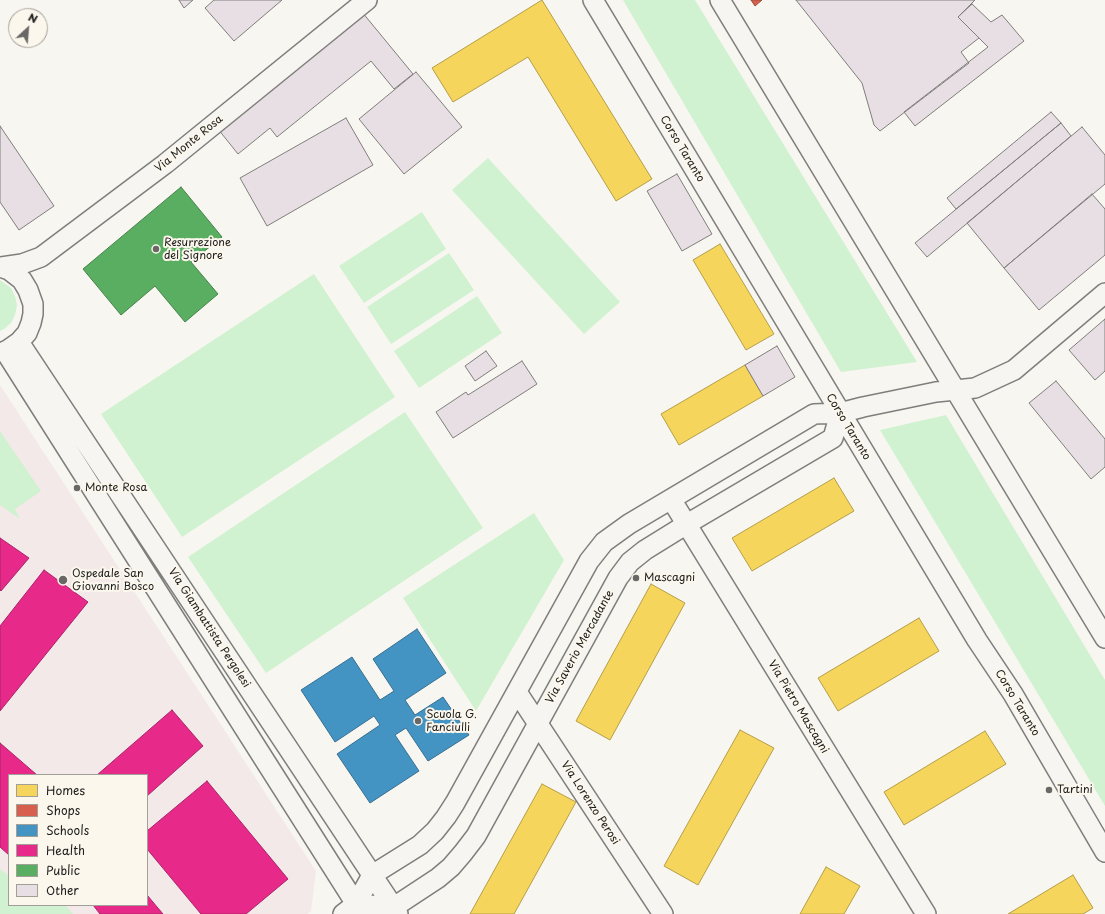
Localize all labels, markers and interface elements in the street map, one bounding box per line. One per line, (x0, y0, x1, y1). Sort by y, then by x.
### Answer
north arrow (8, 8, 48, 48)
text: N (25, 8, 41, 27)
street label: Via Monte Rosa (153, 113, 225, 175)
street label: Corso Taranto (657, 113, 707, 185)
place label: Resurrezione del Signore (164, 236, 231, 262)
marker: Resurrezione del Signore (151, 244, 161, 254)
street label: Corso Taranto (823, 391, 873, 463)
place label: Monte Rosa (85, 481, 147, 495)
marker: Monte Rosa (72, 483, 82, 493)
street label: Via Giambattista Pergolesi (165, 566, 253, 690)
place label: Ospedale San Giovanni Bosco (72, 567, 154, 593)
place label: Mascagni (644, 571, 695, 585)
marker: Mascagni (631, 573, 641, 583)
marker: Ospedale San Giovanni Bosco (57, 574, 69, 586)
street label: Via Saverio Mercadante (543, 588, 617, 706)
street label: Via Pietro Mascagni (765, 658, 831, 756)
street label: Corso Taranto (992, 667, 1042, 739)
place label: Scuola G. Fanciulli (426, 708, 477, 734)
marker: Scuola G. Fanciulli (413, 716, 423, 726)
street label: Via Lorenzo Perosi (558, 759, 622, 847)
legend (8, 774, 148, 906)
text: Homes (46, 781, 85, 799)
place label: Tartini (1057, 783, 1093, 797)
marker: Tartini (1044, 785, 1054, 795)
text: Shops (46, 801, 80, 819)
text: Schools (46, 821, 89, 839)
text: Health (46, 841, 85, 859)
text: Public (46, 861, 80, 879)
text: Other (46, 881, 79, 899)

